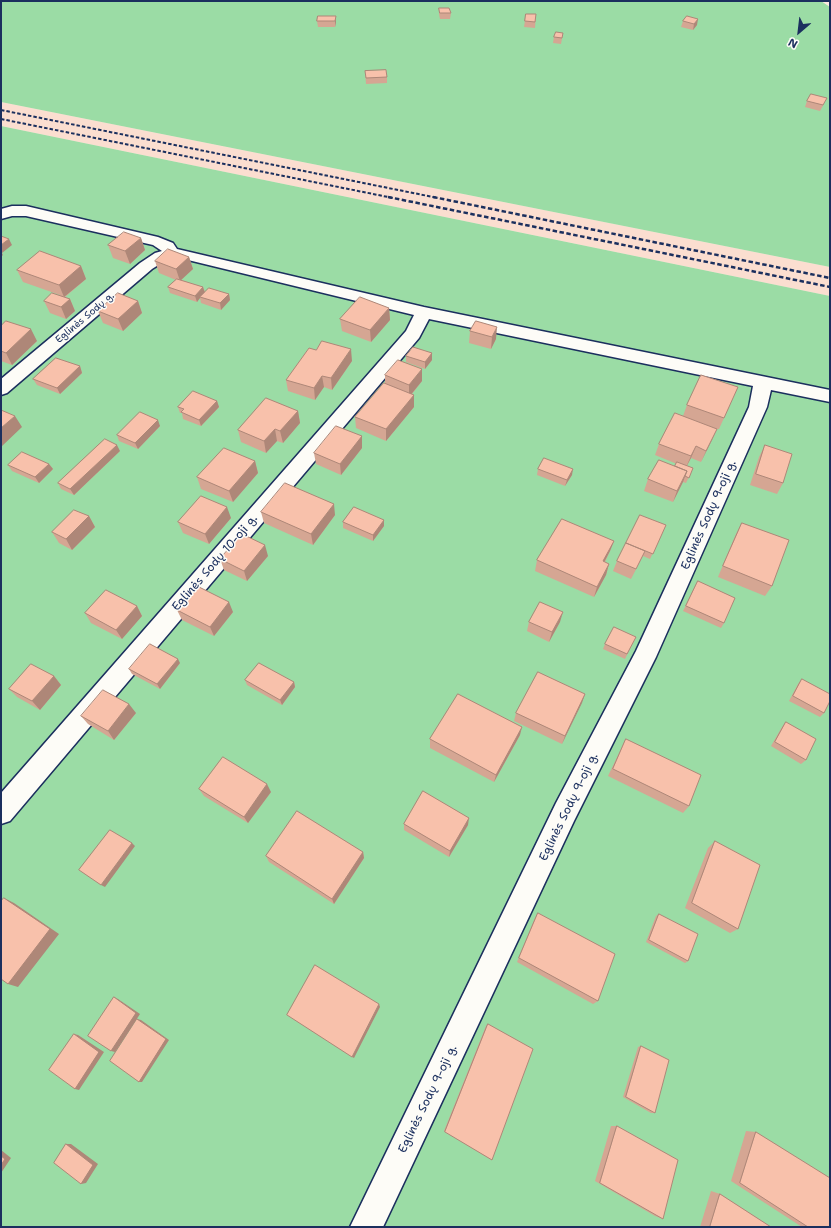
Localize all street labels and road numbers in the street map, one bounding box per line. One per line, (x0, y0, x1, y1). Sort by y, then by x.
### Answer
street label: Eglinės Sodų g. (53, 290, 117, 346)
street label: Eglinės Sodų 9-oji g. (678, 458, 740, 572)
street label: Eglinės Sodų 10-oji g. (169, 512, 261, 614)
street label: Eglinės Sodų 9-oji g. (537, 751, 601, 863)
street label: Eglinės Sodų 9-oji g. (396, 1043, 460, 1155)

